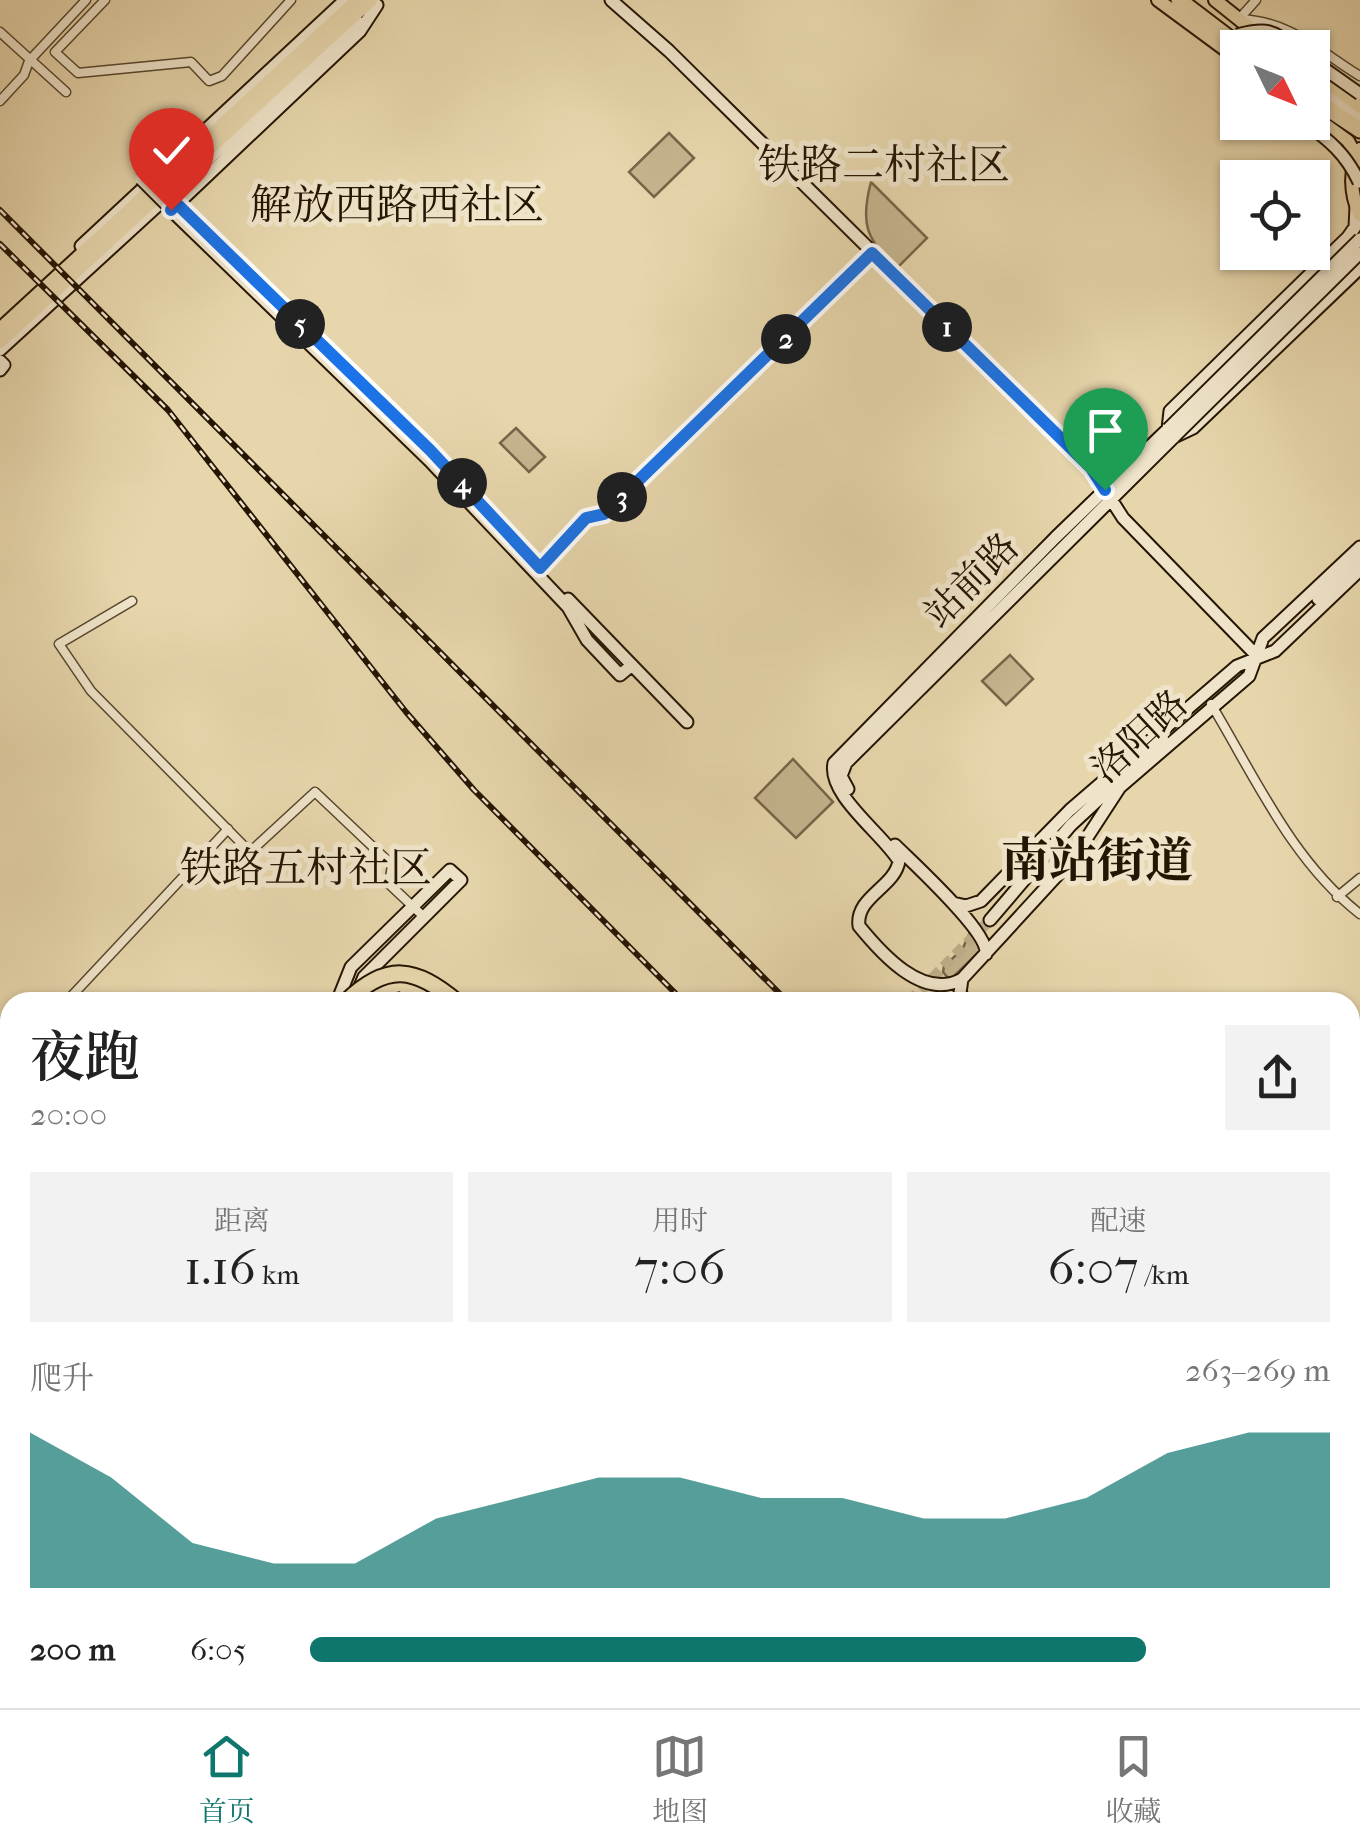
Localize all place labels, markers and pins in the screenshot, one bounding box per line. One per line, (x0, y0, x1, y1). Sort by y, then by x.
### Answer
pin (129, 108, 214, 211)
pin: 5 (275, 299, 325, 349)
pin: 1 (922, 302, 972, 352)
pin: 2 (761, 314, 811, 364)
pin (1063, 388, 1148, 491)
pin: 4 (437, 458, 487, 508)
pin: 3 (597, 472, 647, 522)

